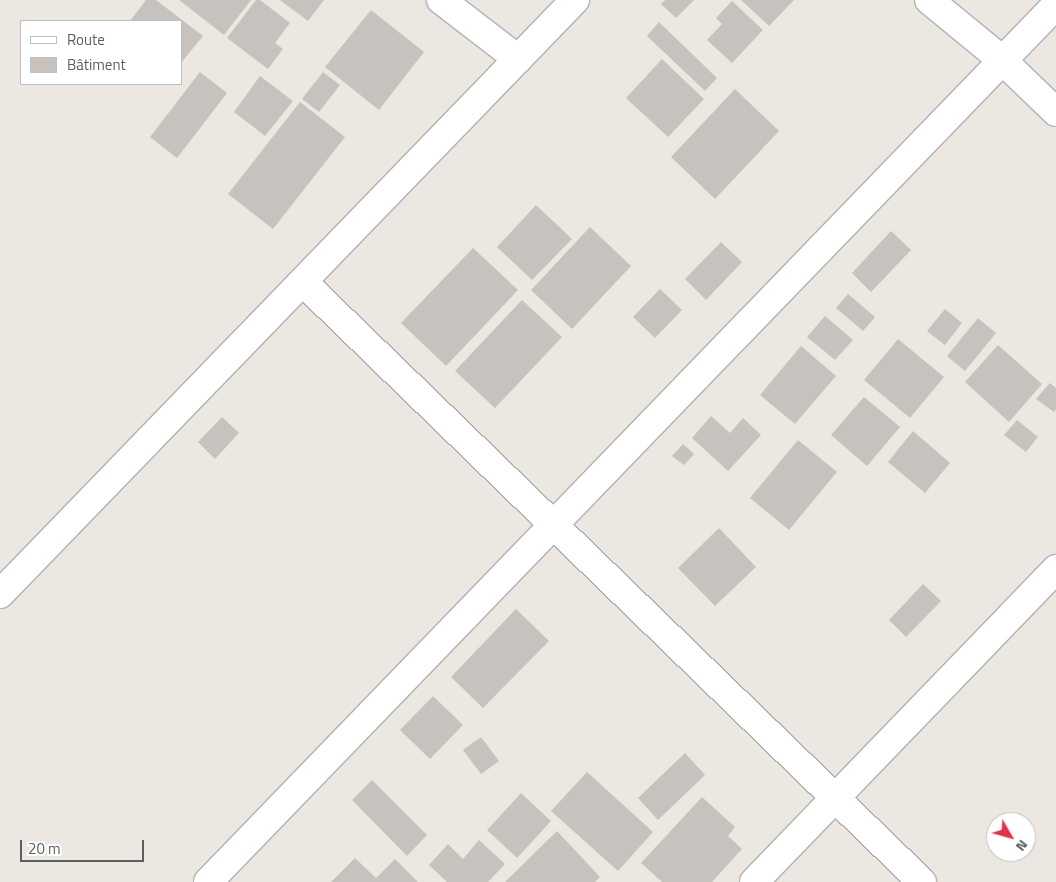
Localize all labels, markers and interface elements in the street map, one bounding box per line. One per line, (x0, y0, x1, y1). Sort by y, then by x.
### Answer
legend (20, 20, 182, 85)
text: Route (67, 28, 105, 51)
text: Bâtiment (67, 53, 126, 76)
north arrow (986, 812, 1036, 862)
scale bar (22, 830, 146, 862)
text: N (1011, 836, 1034, 856)
text: 20 m (28, 837, 61, 860)

